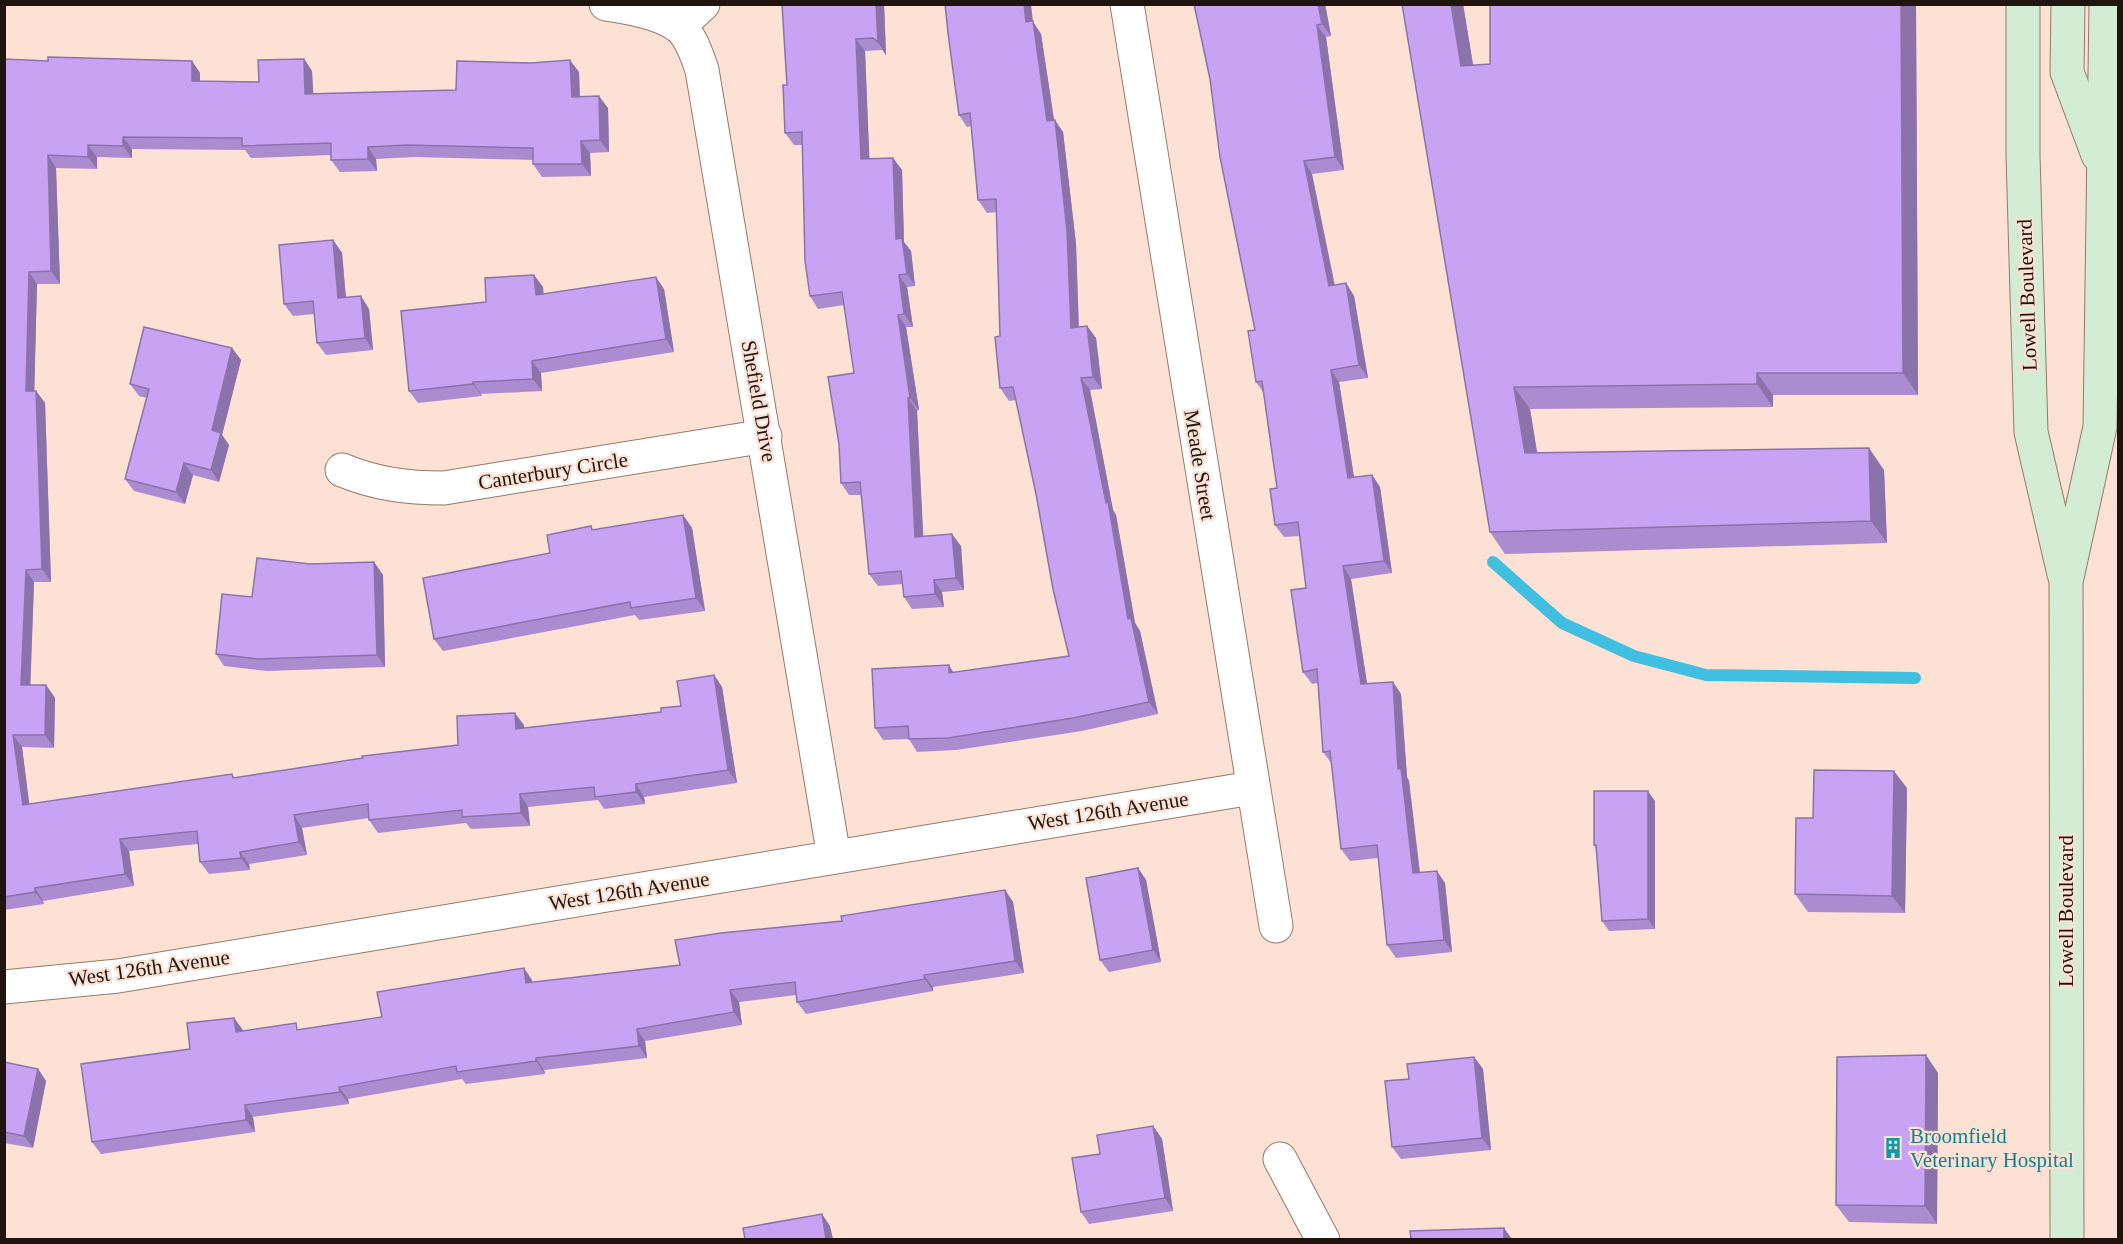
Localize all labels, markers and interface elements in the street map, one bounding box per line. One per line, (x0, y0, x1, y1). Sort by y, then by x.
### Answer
street label: Lowell Boulevard (2012, 218, 2042, 371)
street label: Shefield Drive (736, 338, 782, 464)
street label: Meade Street (1179, 408, 1221, 522)
street label: Canterbury Circle (477, 447, 629, 495)
street label: West 126th Avenue (1026, 786, 1190, 836)
street label: Lowell Boulevard (2054, 834, 2078, 987)
street label: West 126th Avenue (547, 866, 711, 916)
street label: West 126th Avenue (67, 945, 231, 991)
place label: Broomfield Veterinary Hospital (1910, 1124, 2074, 1172)
building icon: Broomfield Veterinary Hospital (1881, 1136, 1905, 1160)

